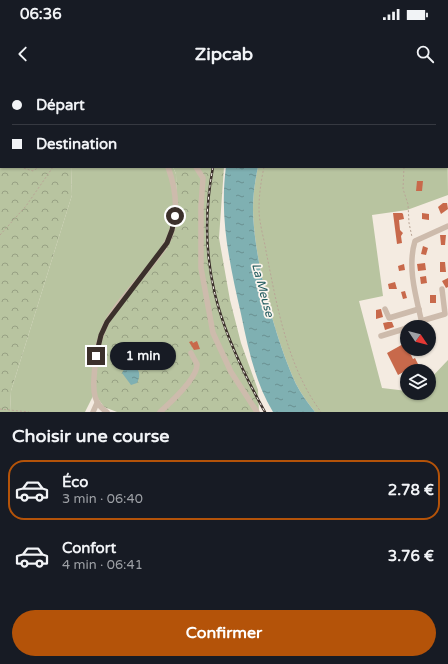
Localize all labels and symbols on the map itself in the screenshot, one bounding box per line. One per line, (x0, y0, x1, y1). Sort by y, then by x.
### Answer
route start (166, 207, 184, 225)
water label: La Meuse (249, 262, 277, 319)
north arrow (400, 320, 436, 356)
callout: 1 min (110, 342, 176, 370)
route end (87, 347, 105, 365)

